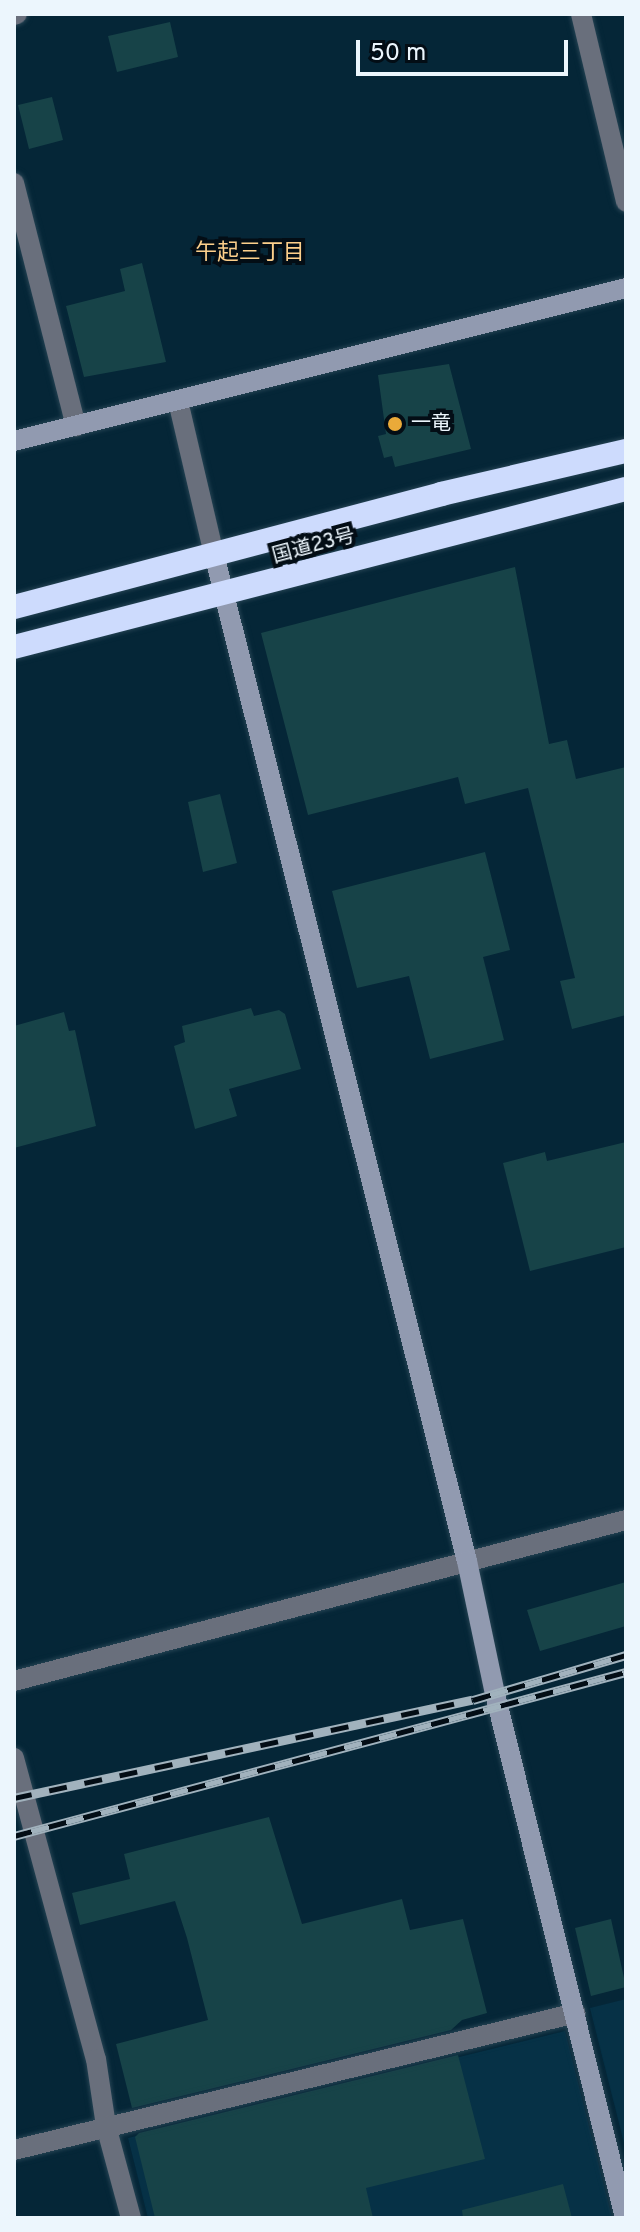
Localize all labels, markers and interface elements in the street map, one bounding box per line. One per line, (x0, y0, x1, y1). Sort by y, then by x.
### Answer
scale bar (360, 24, 572, 74)
text: 50 m (370, 39, 426, 69)
district label: 午起三丁目 (195, 241, 305, 267)
place label: 一竜 (411, 412, 451, 436)
marker: 一竜 (386, 415, 404, 433)
street label: 国道23号 (270, 525, 358, 569)

